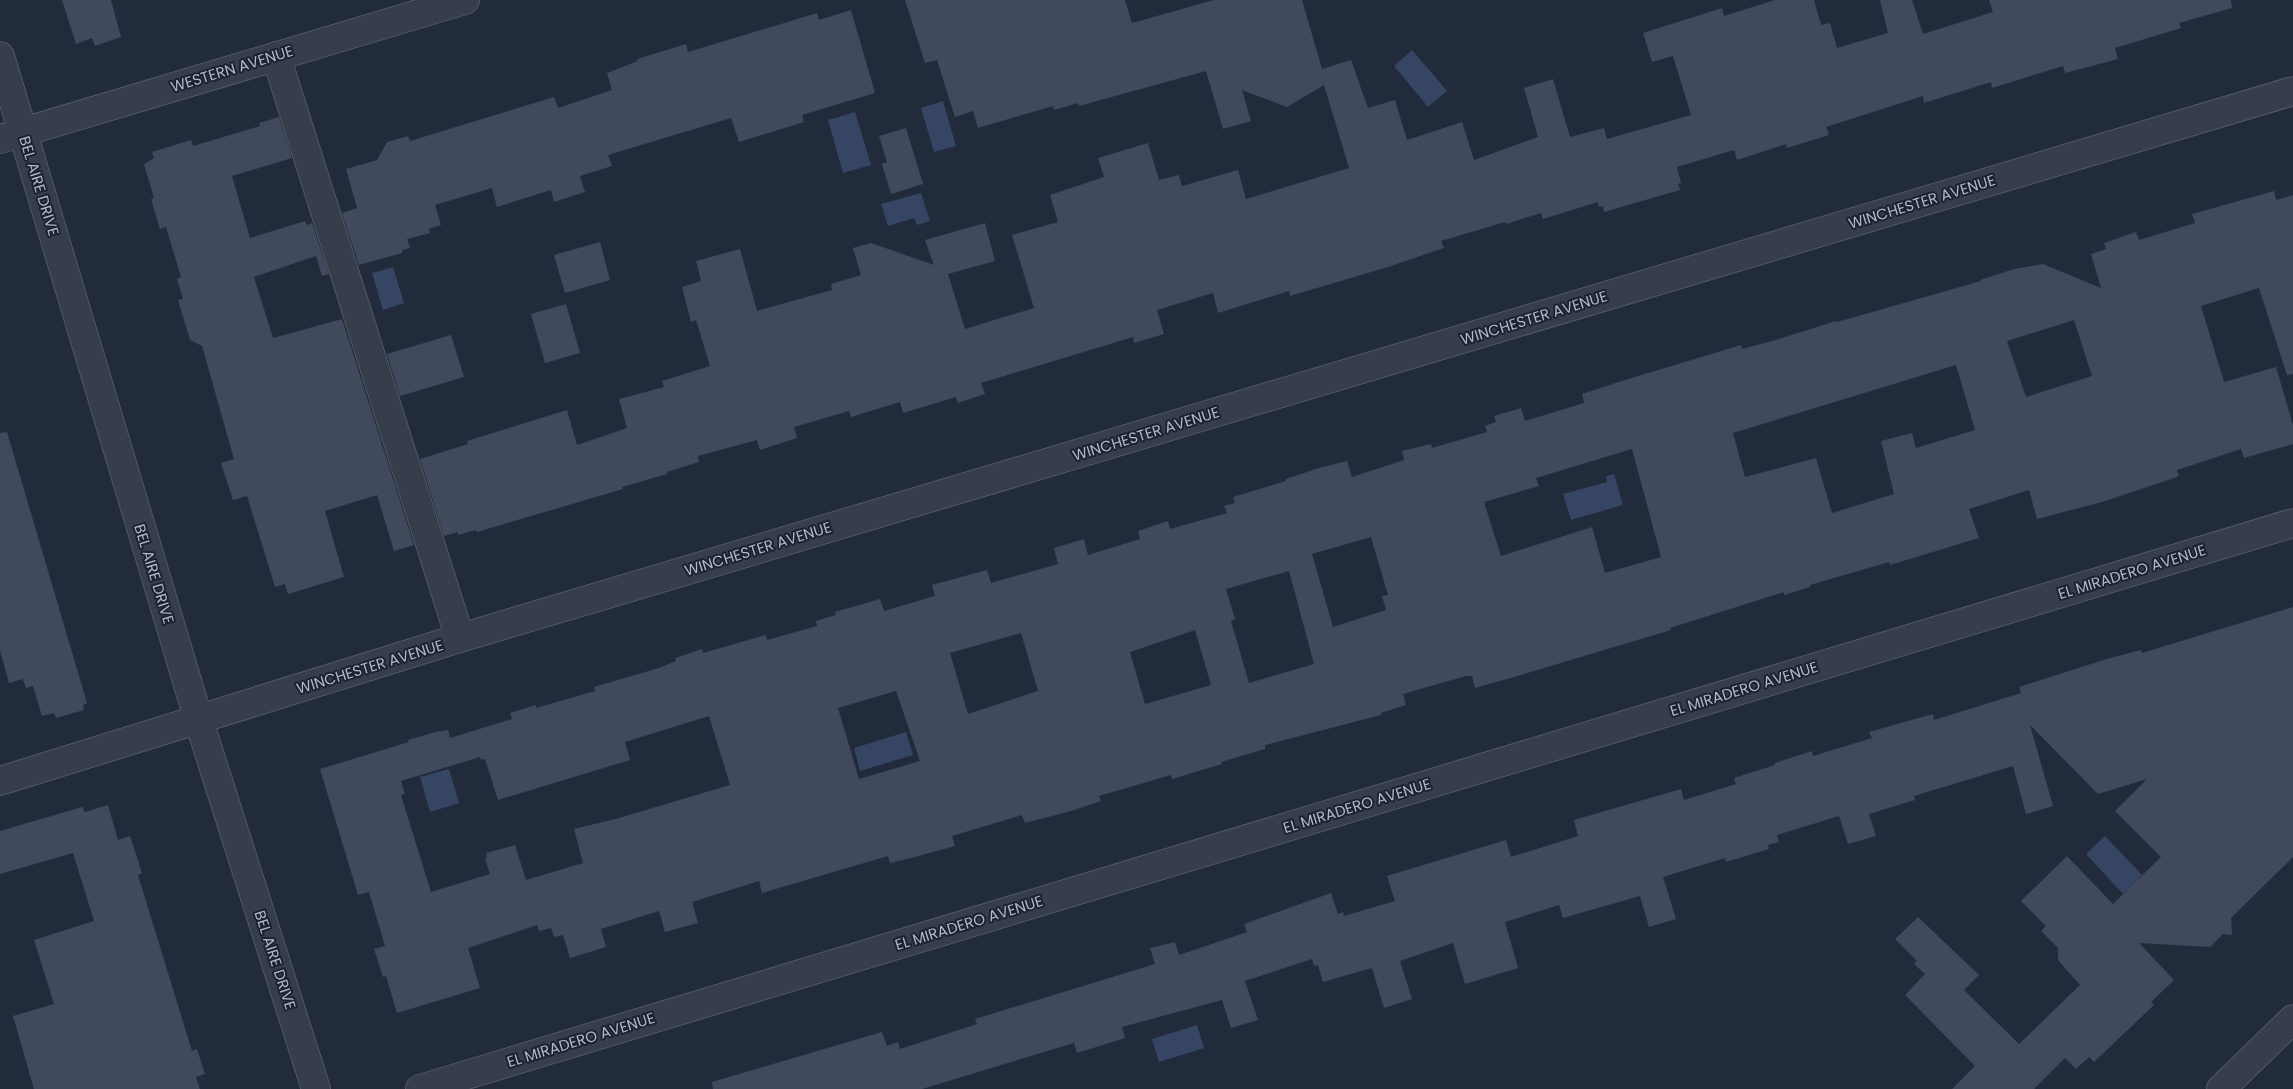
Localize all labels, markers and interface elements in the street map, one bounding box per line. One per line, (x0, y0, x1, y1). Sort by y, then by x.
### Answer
street label: WESTERN AVENUE (168, 40, 296, 97)
street label: BEL AIRE DRIVE (14, 133, 65, 238)
street label: WINCHESTER AVENUE (1846, 169, 1998, 234)
street label: WINCHESTER AVENUE (1458, 285, 1610, 350)
street label: WINCHESTER AVENUE (1070, 401, 1222, 466)
street label: WINCHESTER AVENUE (682, 516, 834, 581)
street label: BEL AIRE DRIVE (129, 521, 180, 626)
street label: EL MIRADERO AVENUE (2055, 539, 2208, 604)
street label: WINCHESTER AVENUE (294, 634, 446, 699)
street label: EL MIRADERO AVENUE (1667, 656, 1820, 721)
street label: EL MIRADERO AVENUE (1280, 773, 1433, 838)
street label: EL MIRADERO AVENUE (892, 890, 1045, 955)
street label: BEL AIRE DRIVE (250, 908, 301, 1012)
street label: EL MIRADERO AVENUE (504, 1007, 657, 1072)

